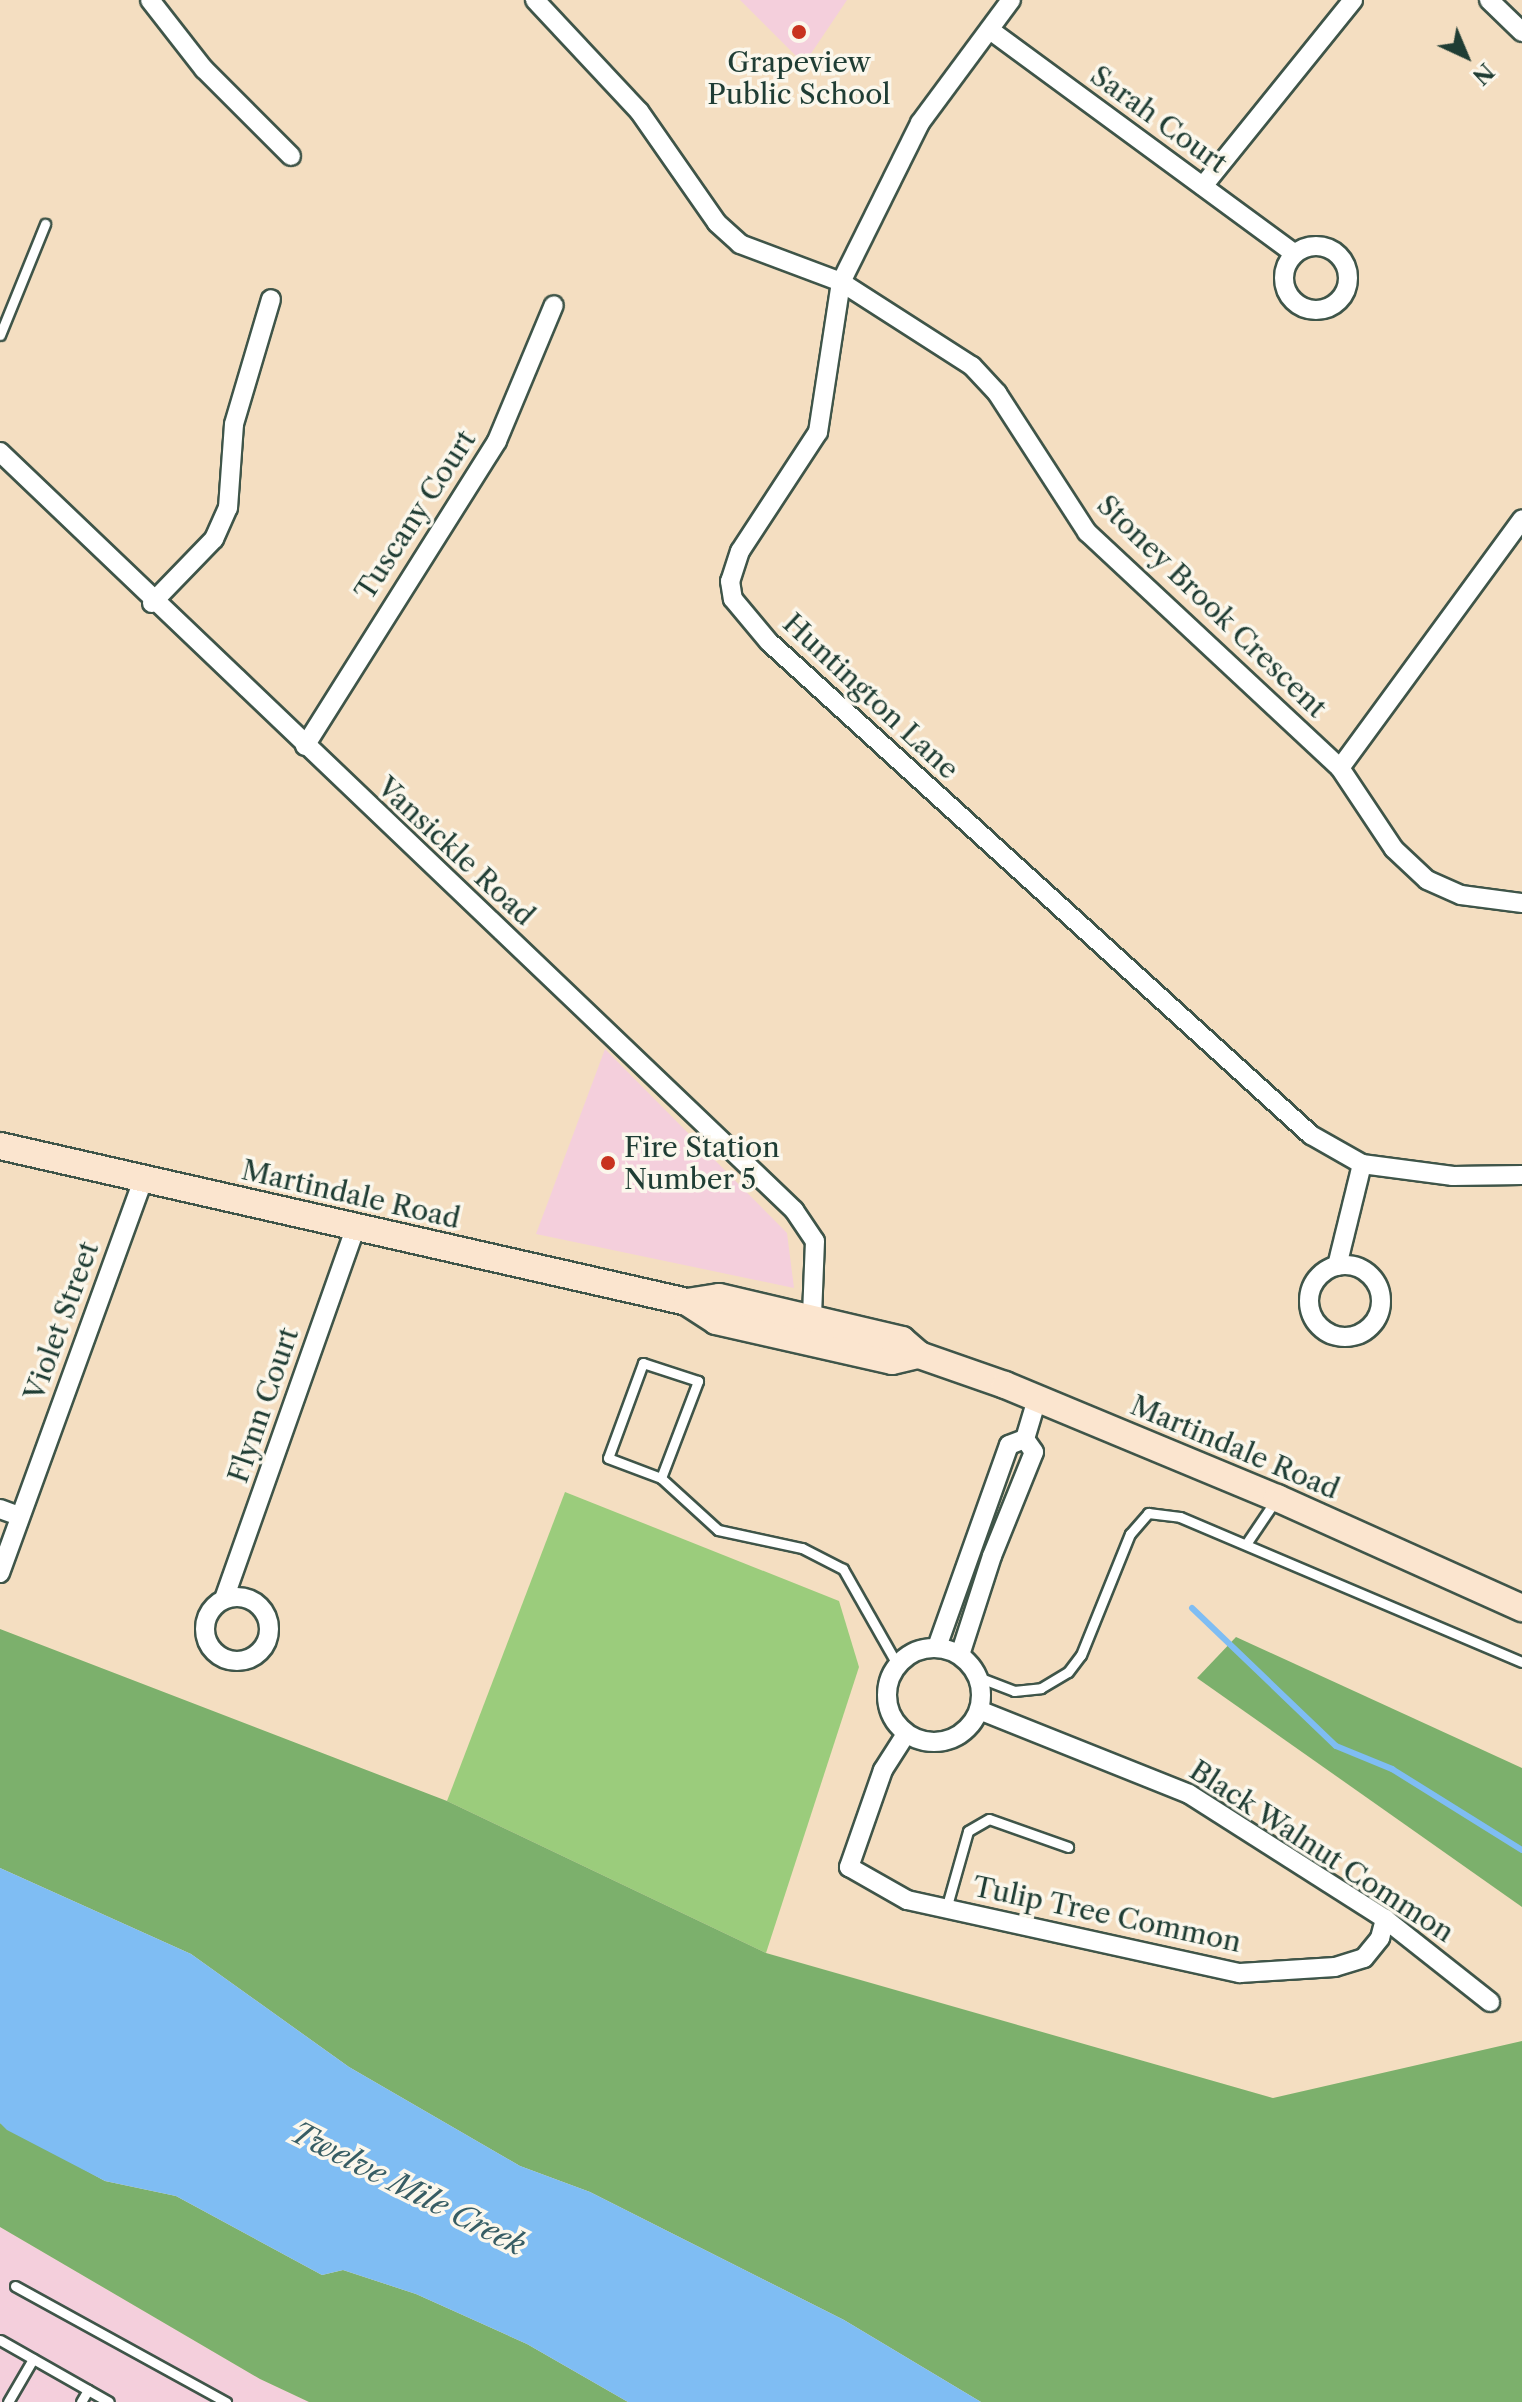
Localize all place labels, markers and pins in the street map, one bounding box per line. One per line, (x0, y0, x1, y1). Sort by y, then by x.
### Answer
marker: Grapeview Public School (790, 23, 808, 41)
place label: Grapeview Public School (707, 45, 891, 111)
place label: Fire Station Number 5 (624, 1130, 780, 1196)
marker: Fire Station Number 5 (599, 1154, 617, 1172)

